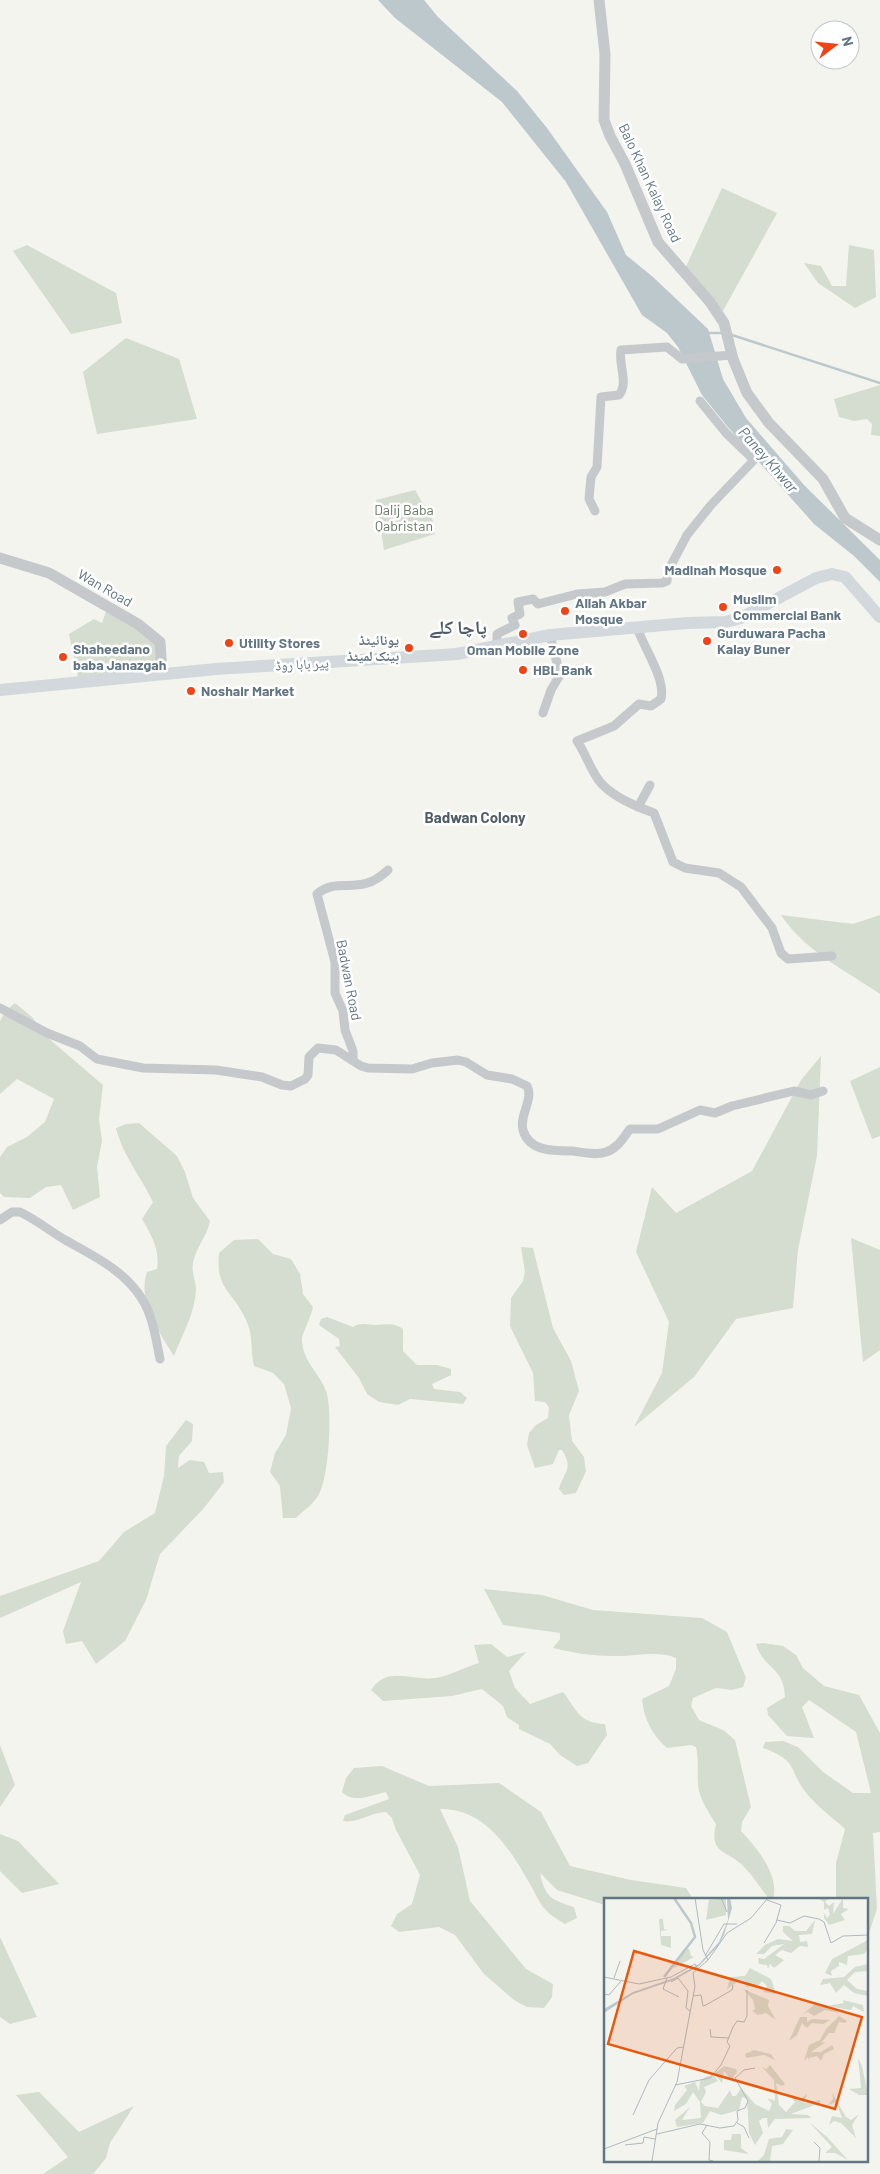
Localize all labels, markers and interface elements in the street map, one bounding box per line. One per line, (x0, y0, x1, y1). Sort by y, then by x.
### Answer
north arrow (810, 20, 860, 70)
text: N (839, 34, 857, 48)
street label: Balo Khan Kalay Road (615, 121, 685, 245)
water label: Paney Khwar (735, 423, 803, 496)
park label: Dalij Baba Qabristan (374, 501, 434, 534)
place label: Madinah Mosque (665, 561, 767, 578)
marker: Madinah Mosque (771, 564, 783, 576)
street label: Wan Road (75, 565, 136, 610)
place label: Muslim Commercial Bank (733, 590, 842, 623)
place label: Allah Akbar Mosque (575, 594, 647, 627)
marker: Muslim Commercial Bank (717, 601, 729, 613)
marker: Allah Akbar Mosque (559, 605, 571, 617)
district label: پاچا کلے (429, 615, 487, 639)
place label: Gurduwara Pacha Kalay Buner (717, 624, 826, 657)
marker: Oman Mobile Zone (517, 628, 529, 640)
place label: یونائیٹڈ بینک لمیٹڈ (347, 631, 399, 665)
place label: Utility Stores (239, 634, 320, 651)
marker: Gurduwara Pacha Kalay Buner (701, 635, 713, 647)
marker: Utility Stores (223, 637, 235, 649)
place label: Shaheedano baba Janazgah (73, 640, 166, 673)
place label: Oman Mobile Zone (467, 641, 579, 658)
marker: یونائیٹڈ بینک لمیٹڈ (403, 642, 415, 654)
marker: Shaheedano baba Janazgah (57, 651, 69, 663)
street label: پیر بابا روڈ (275, 654, 329, 675)
place label: HBL Bank (533, 661, 593, 678)
marker: HBL Bank (517, 664, 529, 676)
place label: Noshair Market (201, 682, 294, 699)
marker: Noshair Market (185, 685, 197, 697)
district label: Badwan Colony (424, 808, 526, 826)
street label: Badwan Road (333, 938, 366, 1022)
inset map (604, 1898, 868, 2162)

